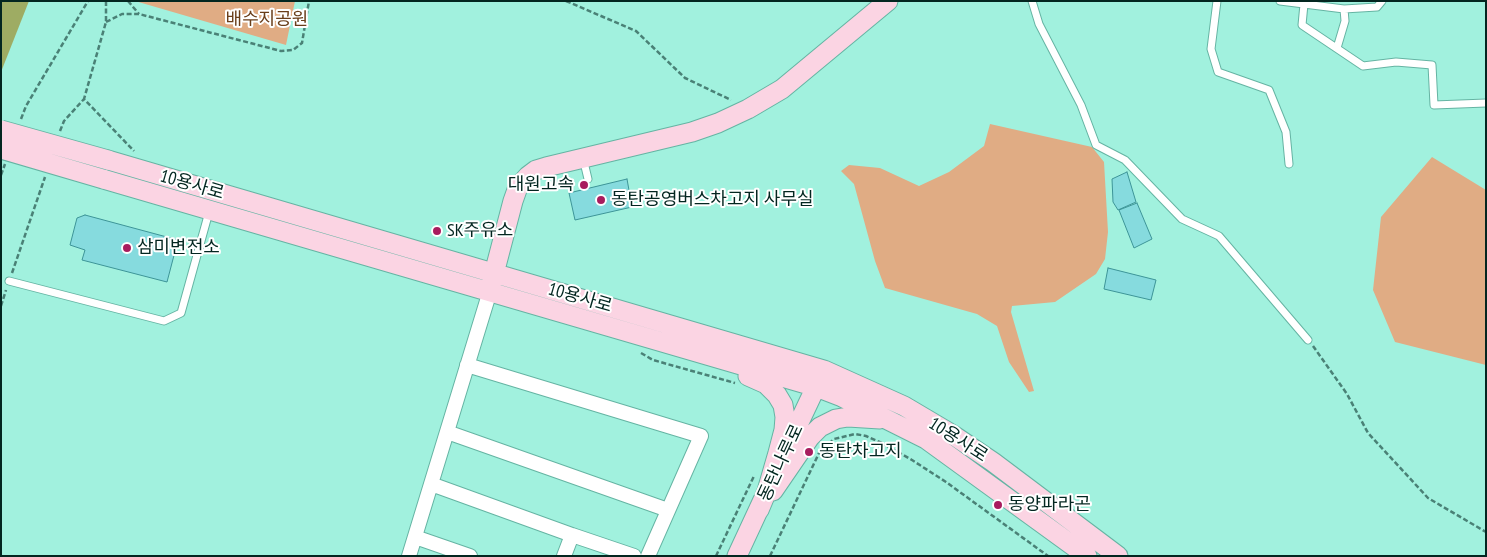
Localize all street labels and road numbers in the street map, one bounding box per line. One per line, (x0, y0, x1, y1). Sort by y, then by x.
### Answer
street label: 10용사로 (157, 166, 227, 204)
street label: 10용사로 (545, 279, 615, 317)
street label: 10용사로 (924, 413, 992, 467)
street label: 동탄나루로 (754, 421, 808, 505)

